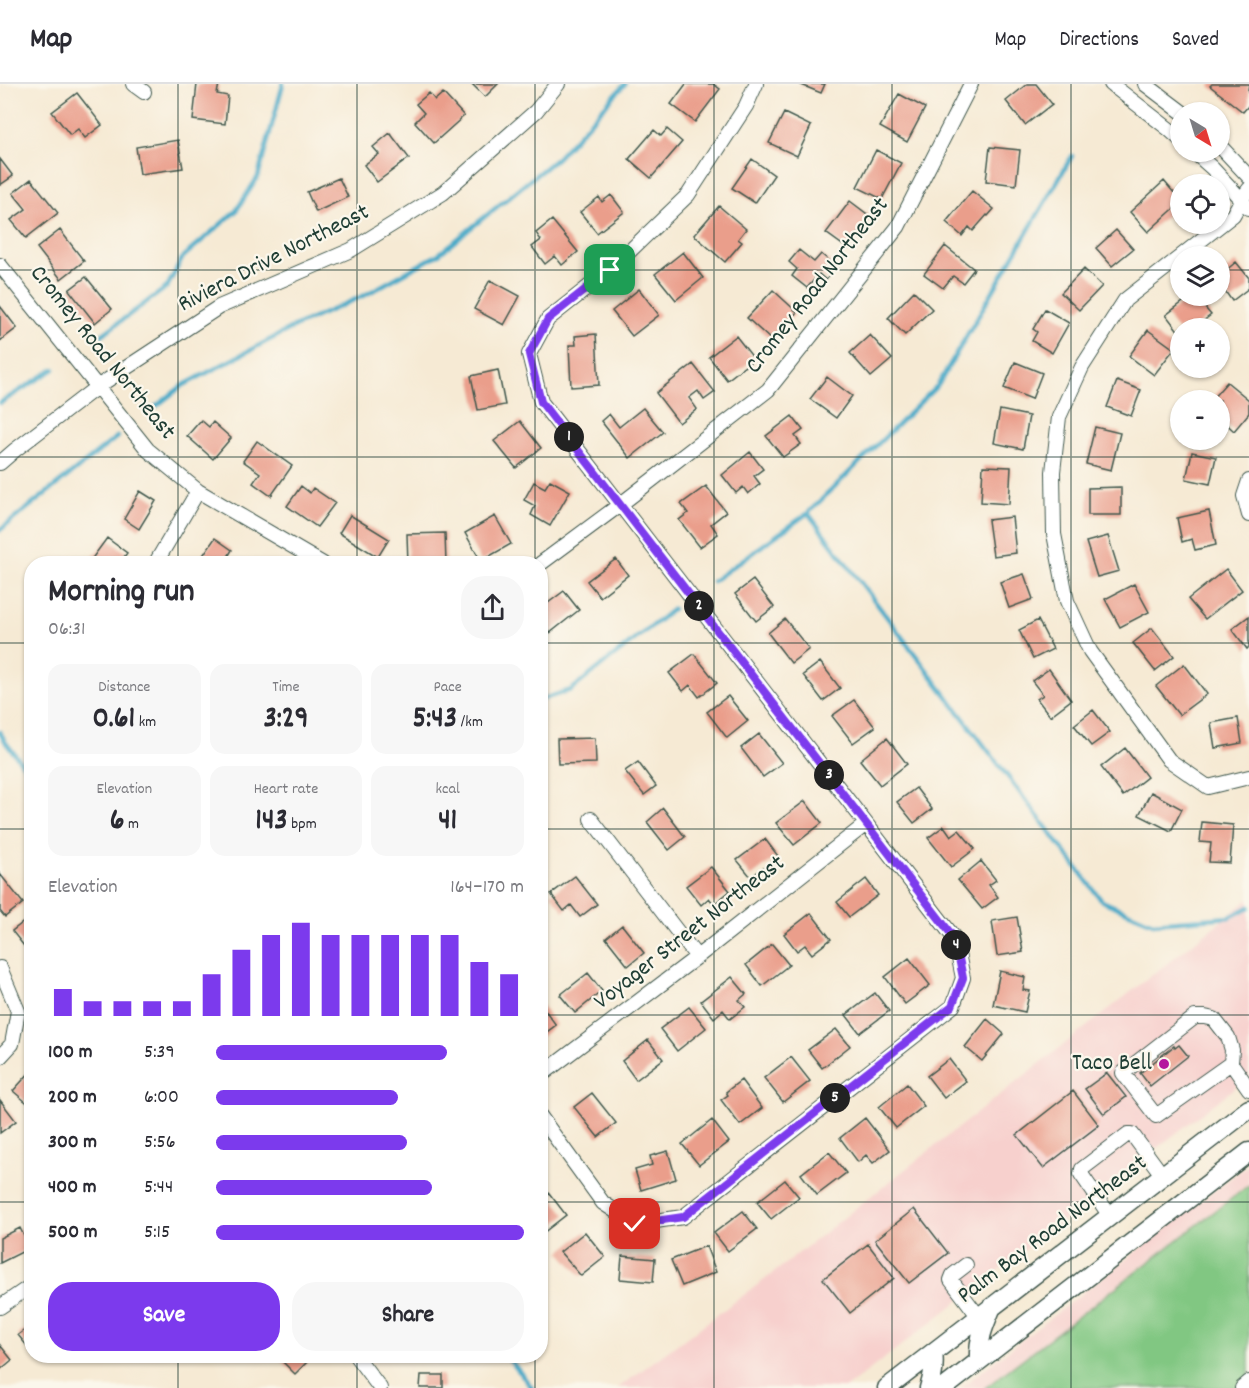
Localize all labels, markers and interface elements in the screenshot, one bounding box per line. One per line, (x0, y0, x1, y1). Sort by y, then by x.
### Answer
text: Map (30, 21, 72, 61)
text: Map (995, 26, 1026, 56)
text: Directions (1059, 26, 1139, 56)
text: Saved (1172, 26, 1219, 56)
north arrow (1170, 102, 1230, 162)
map controls (1170, 102, 1230, 450)
button: locate (1170, 174, 1230, 234)
street label: Cromey Road Northeast (738, 190, 898, 382)
street label: Riviera Drive Northeast (172, 196, 376, 322)
pin (584, 244, 635, 295)
button: layers (1170, 246, 1230, 306)
icon: arrive (593, 253, 626, 286)
street label: Cromey Road Northeast (21, 258, 183, 448)
button: + (1170, 318, 1230, 378)
button: − (1170, 390, 1230, 450)
pin: 1 (554, 422, 584, 452)
text: 1 (567, 425, 571, 448)
text: Morning run (48, 570, 195, 617)
button: share (461, 576, 524, 639)
pin: 2 (684, 591, 714, 621)
text: 2 (696, 594, 703, 617)
text: 06:31 (48, 616, 85, 644)
text: Distance (98, 676, 150, 699)
text: Time (272, 676, 300, 699)
text: Pace (434, 676, 462, 699)
text: 0.61 (92, 699, 135, 742)
text: 3:29 (263, 699, 309, 742)
text: 5:43 (412, 699, 457, 742)
text: km (135, 711, 156, 734)
text: /km (457, 711, 483, 734)
pin: 3 (814, 760, 844, 790)
text: 3 (825, 763, 833, 786)
text: Elevation (97, 778, 152, 801)
text: Heart rate (254, 778, 318, 801)
text: kcal (436, 778, 460, 801)
text: 6 (110, 801, 124, 844)
text: 143 (255, 801, 288, 844)
text: 41 (438, 801, 457, 844)
text: m (124, 813, 139, 836)
text: bpm (288, 813, 317, 836)
street label: Voyager Street Northeast (587, 847, 793, 1019)
text: Elevation (48, 874, 118, 902)
text: 164–170 m (450, 874, 524, 902)
pin: 4 (941, 930, 971, 960)
text: 4 (953, 933, 959, 956)
text: 100 m (48, 1039, 93, 1067)
text: 5:39 (144, 1039, 175, 1067)
place label: Taco Bell (1072, 1047, 1152, 1081)
marker: Taco Bell (1157, 1057, 1171, 1071)
pin: 5 (820, 1083, 850, 1113)
text: 200 m (48, 1084, 97, 1112)
text: 6:00 (144, 1084, 179, 1112)
text: 5 (831, 1086, 839, 1109)
text: 300 m (48, 1129, 97, 1157)
text: 5:56 (144, 1129, 176, 1157)
street label: Palm Bay Road Northeast (951, 1147, 1155, 1313)
text: 400 m (48, 1174, 96, 1202)
text: 5:44 (144, 1174, 173, 1202)
pin (609, 1198, 660, 1249)
icon: check (618, 1207, 651, 1240)
text: 500 m (48, 1219, 97, 1247)
text: 5:15 (144, 1219, 170, 1247)
button: Save (48, 1282, 280, 1351)
button: Share (292, 1282, 524, 1351)

